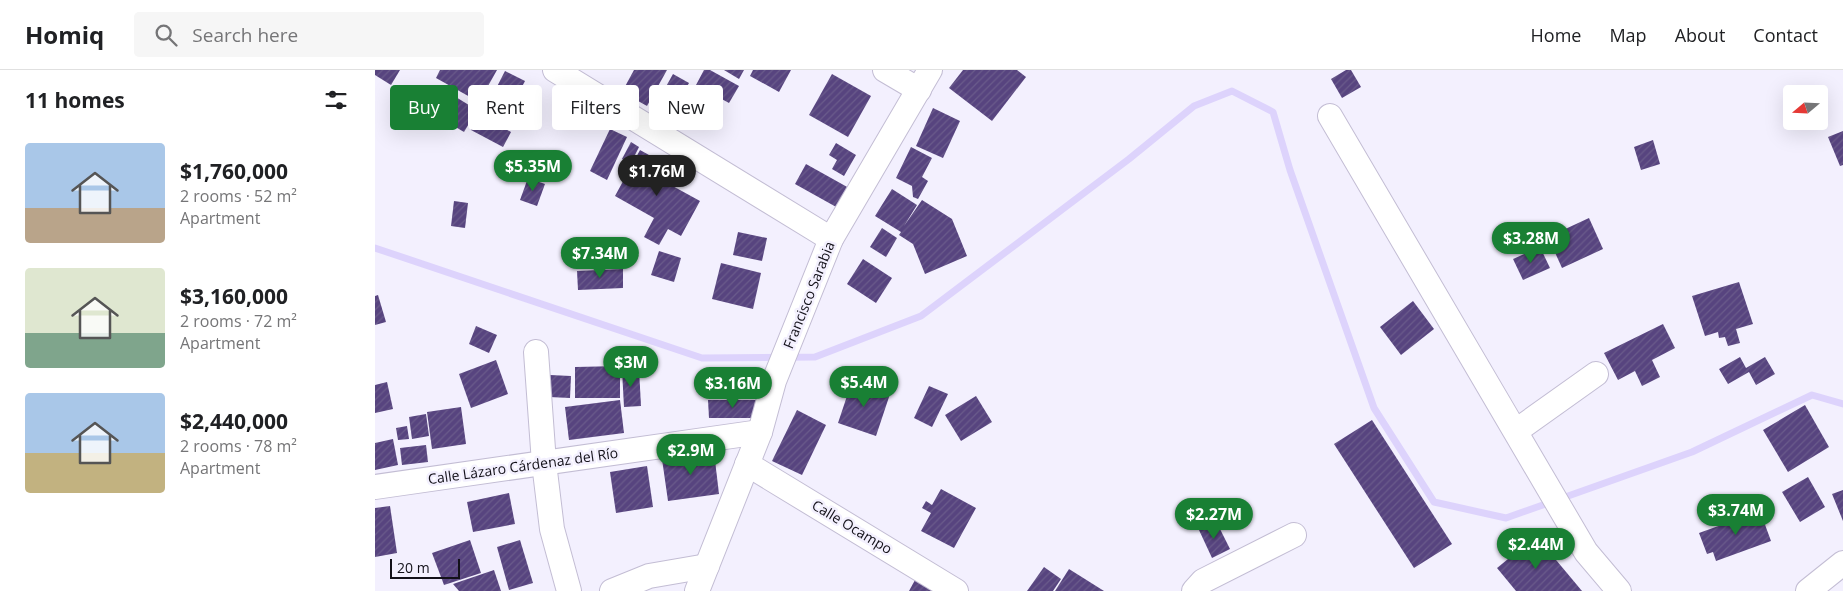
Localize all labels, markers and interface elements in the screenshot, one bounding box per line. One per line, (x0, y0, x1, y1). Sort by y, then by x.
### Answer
search box (134, 12, 484, 57)
text: Homiq (25, 18, 104, 51)
icon: search (152, 21, 180, 49)
text: Search here (192, 22, 298, 48)
text: Home (1531, 23, 1581, 47)
text: Map (1609, 23, 1647, 47)
text: About (1675, 23, 1725, 47)
text: Contact (1753, 23, 1818, 47)
chip: Buy (390, 85, 458, 130)
chip: Rent (468, 85, 542, 130)
chip: Filters (552, 85, 639, 130)
chip: New (649, 85, 723, 130)
north arrow (1783, 85, 1827, 130)
map controls (1783, 85, 1828, 130)
text: 11 homes (25, 86, 125, 114)
icon: filters (322, 86, 350, 114)
pin: $5.35M (492, 150, 574, 192)
pin: $1.76M (616, 154, 698, 197)
text: $5.35M (505, 155, 561, 177)
text: $1,760,000 (180, 157, 288, 185)
text: $1.76M (629, 160, 685, 182)
icon: home (65, 163, 125, 223)
text: 2 rooms · 52 m² (180, 185, 297, 207)
text: Apartment (180, 207, 260, 229)
pin: $3.28M (1490, 222, 1572, 264)
text: $3.28M (1503, 227, 1559, 249)
pin: $7.34M (559, 236, 641, 279)
street label: Francisco Sarabia (778, 238, 839, 351)
text: $7.34M (572, 242, 628, 264)
text: $3,160,000 (180, 282, 288, 310)
icon: home (65, 288, 125, 348)
text: 2 rooms · 72 m² (180, 310, 297, 332)
text: Apartment (180, 332, 260, 354)
pin: $3M (607, 346, 655, 388)
text: $3M (614, 351, 648, 373)
pin: $3.16M (692, 366, 774, 409)
pin: $5.4M (829, 366, 899, 408)
text: $5.4M (840, 371, 888, 393)
text: $3.16M (705, 372, 761, 394)
text: $2,440,000 (180, 407, 288, 435)
icon: home (65, 413, 125, 473)
pin: $2.9M (656, 434, 726, 476)
text: 2 rooms · 78 m² (180, 435, 297, 457)
text: $2.9M (667, 439, 715, 461)
street label: Calle Lázaro Cárdenaz del Río (427, 443, 619, 488)
text: Apartment (180, 457, 260, 479)
pin: $3.74M (1695, 494, 1777, 536)
street label: Calle Ocampo (809, 495, 896, 558)
pin: $2.27M (1173, 498, 1255, 540)
text: $3.74M (1708, 499, 1764, 521)
text: $2.27M (1186, 503, 1242, 525)
pin: $2.44M (1495, 528, 1577, 570)
text: $2.44M (1508, 533, 1564, 555)
scale bar (390, 556, 460, 579)
text: 20 m (397, 558, 430, 577)

